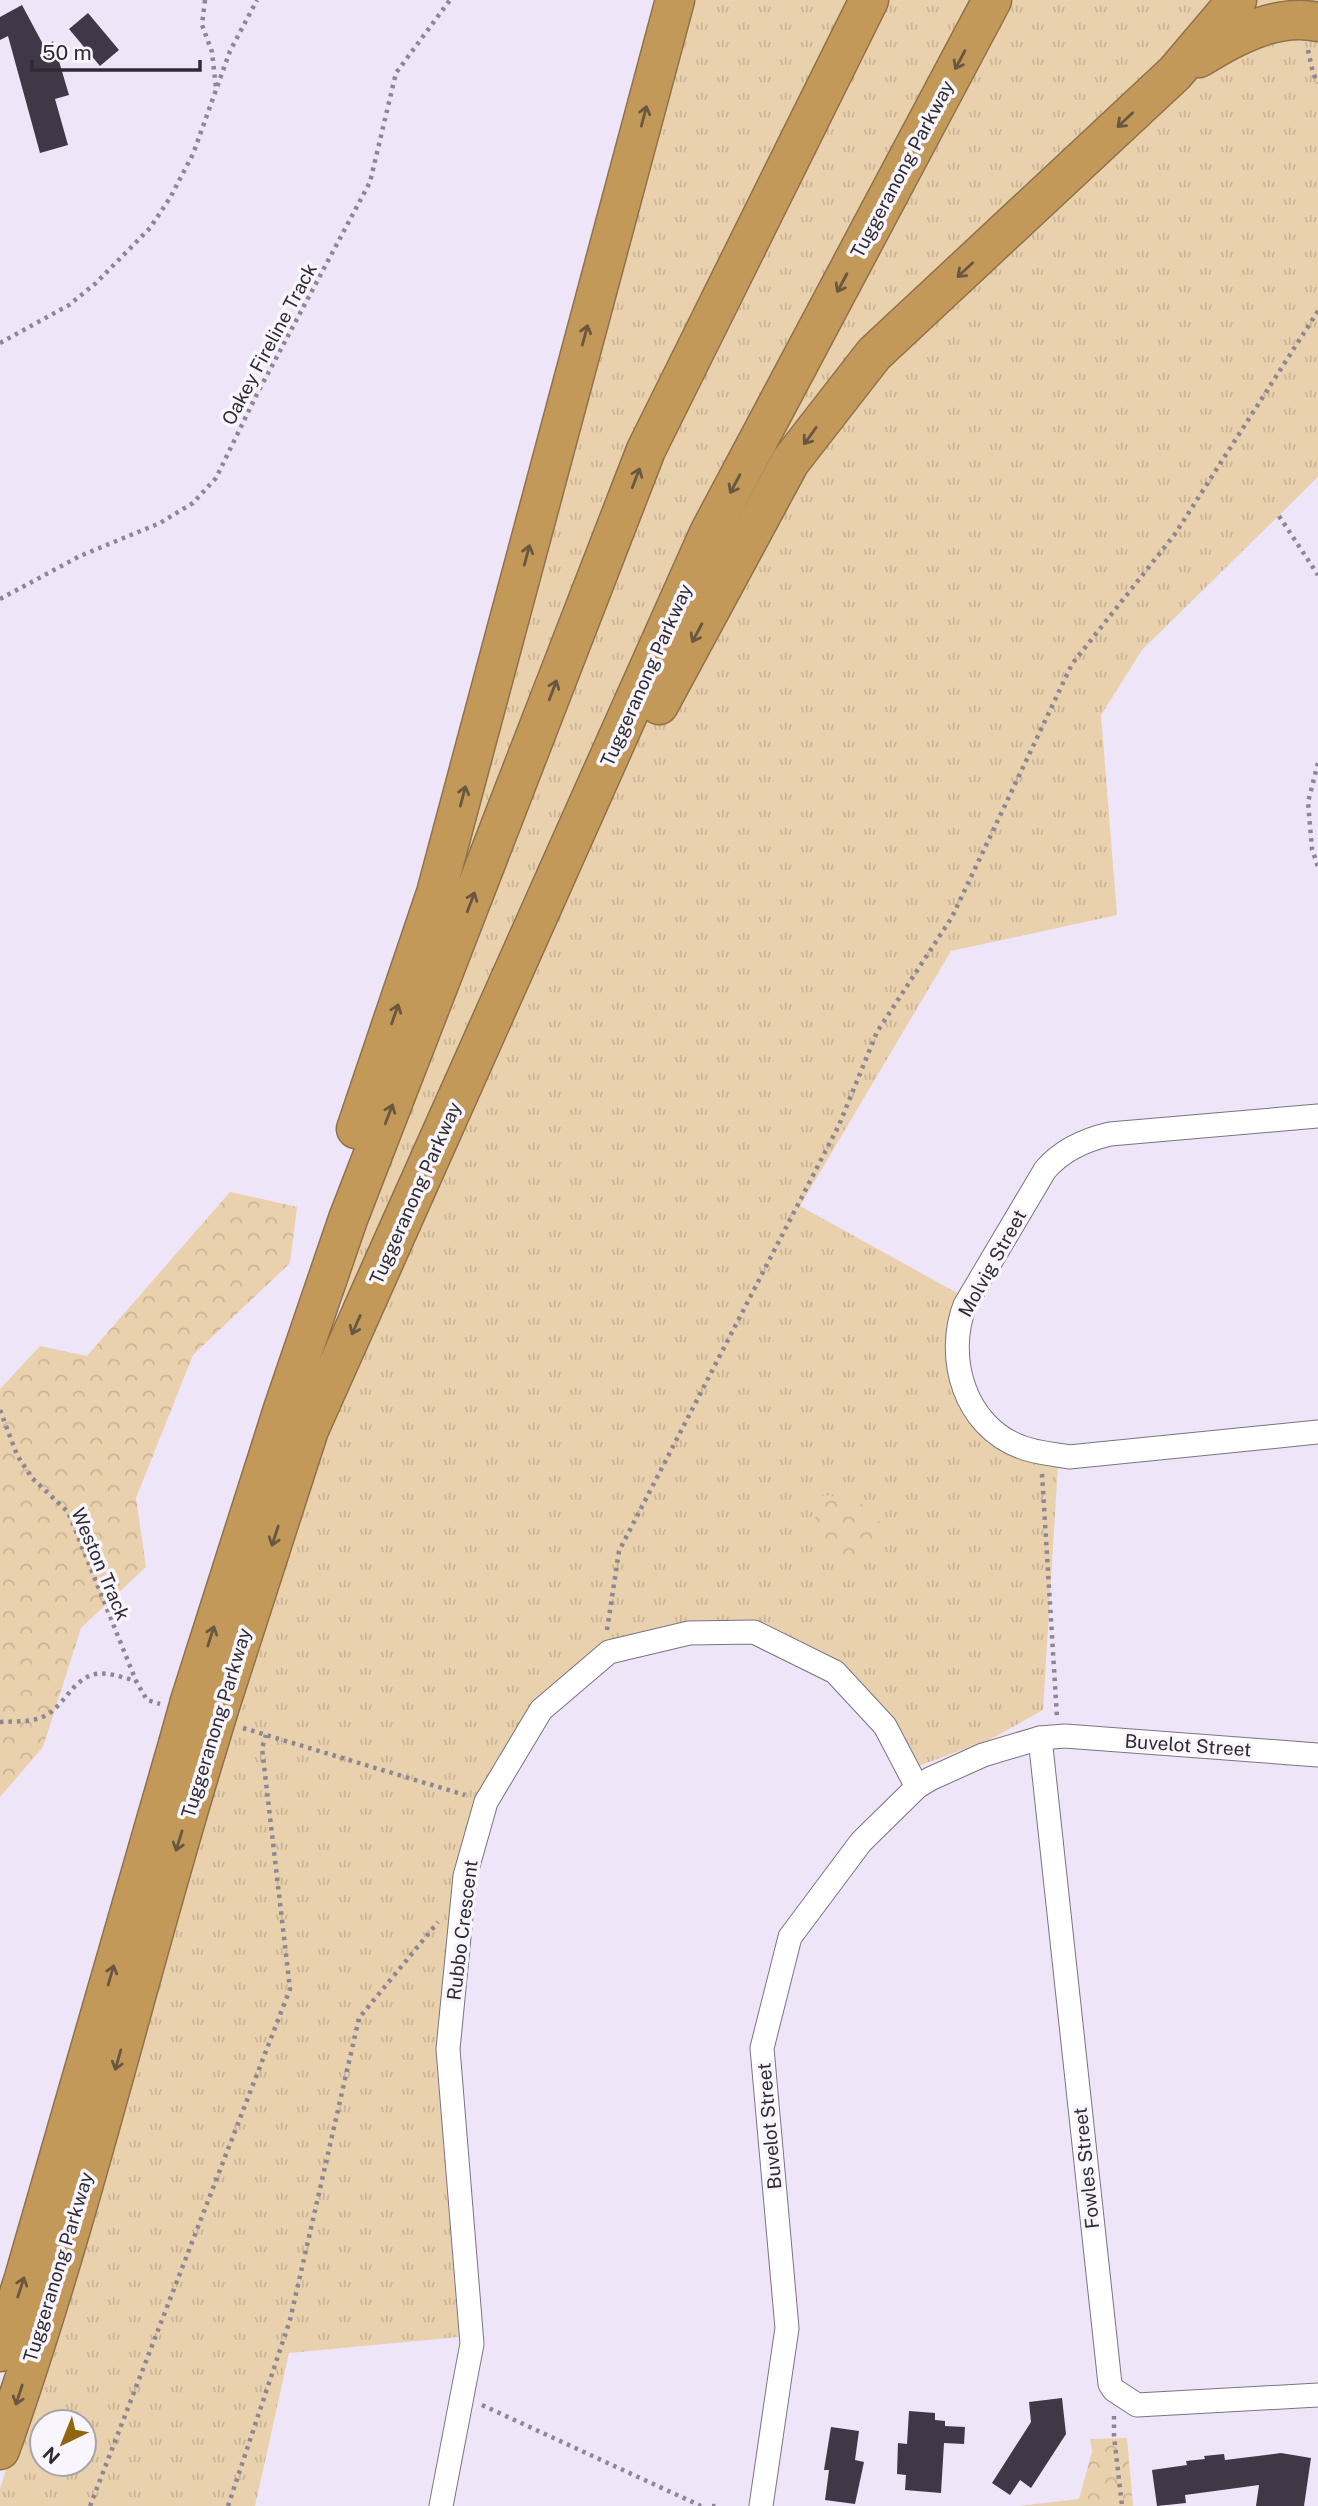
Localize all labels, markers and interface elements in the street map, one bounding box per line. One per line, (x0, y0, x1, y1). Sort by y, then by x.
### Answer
scale bar (32, 28, 200, 72)
text: 50 m (42, 40, 92, 65)
one-way arrow (952, 49, 966, 70)
street label: Tuggeranong Parkway (846, 77, 958, 261)
one-way arrow (638, 105, 651, 127)
one-way arrow (1116, 112, 1134, 128)
street label: Oakey Fireline Track (217, 259, 321, 429)
one-way arrow (957, 261, 974, 278)
one-way arrow (834, 272, 848, 292)
one-way arrow (579, 325, 592, 347)
one-way arrow (803, 426, 817, 445)
one-way arrow (630, 467, 643, 489)
one-way arrow (728, 473, 742, 493)
one-way arrow (521, 545, 534, 567)
street label: Tuggeranong Parkway (596, 580, 696, 770)
one-way arrow (689, 622, 703, 642)
one-way arrow (548, 679, 561, 701)
one-way arrow (457, 786, 470, 808)
one-way arrow (466, 891, 478, 913)
one-way arrow (390, 1003, 402, 1025)
street label: Tuggeranong Parkway (365, 1098, 465, 1288)
one-way arrow (383, 1103, 396, 1125)
street label: Molvig Street (954, 1206, 1030, 1320)
one-way arrow (349, 1313, 362, 1335)
street label: Weston Track (67, 1505, 135, 1624)
one-way arrow (267, 1525, 280, 1547)
street label: Tuggeranong Parkway (177, 1625, 255, 1821)
one-way arrow (205, 1625, 218, 1647)
street label: Buvelot Street (1124, 1730, 1252, 1760)
one-way arrow (172, 1829, 185, 1851)
street label: Rubbo Crescent (442, 1858, 482, 2002)
one-way arrow (106, 1964, 119, 1986)
one-way arrow (110, 2048, 123, 2070)
street label: Buvelot Street (753, 2062, 785, 2190)
street label: Fowles Street (1069, 2106, 1103, 2230)
street label: Tuggeranong Parkway (19, 2169, 97, 2365)
one-way arrow (16, 2277, 28, 2299)
one-way arrow (11, 2384, 24, 2406)
north arrow (28, 2408, 98, 2478)
text: N (38, 2442, 64, 2469)

